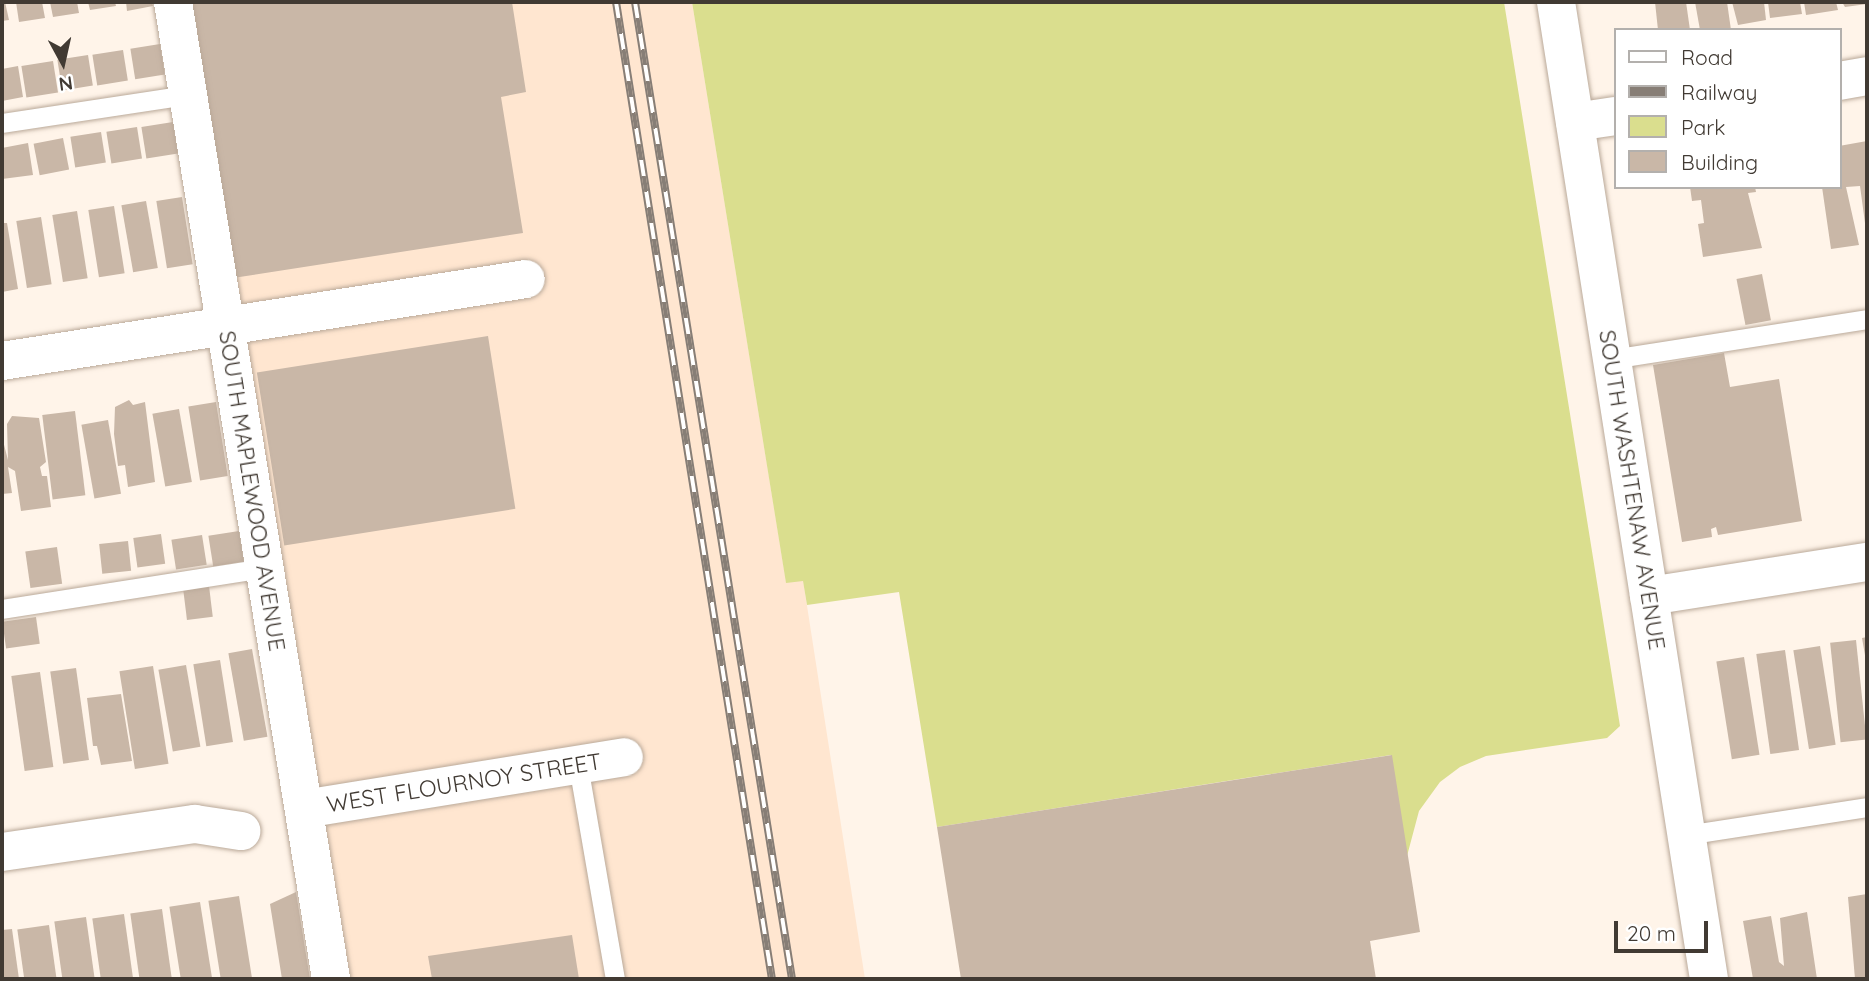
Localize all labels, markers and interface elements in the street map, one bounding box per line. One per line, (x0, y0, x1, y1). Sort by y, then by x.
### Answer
north arrow (28, 28, 98, 98)
legend (1614, 28, 1841, 189)
text: Road (1681, 44, 1733, 70)
text: N (57, 71, 75, 97)
text: Railway (1681, 79, 1757, 105)
text: Park (1681, 114, 1725, 140)
text: Building (1681, 149, 1758, 175)
street label: SOUTH WASHTENAW AVENUE (1593, 328, 1671, 652)
street label: SOUTH MAPLEWOOD AVENUE (213, 329, 291, 653)
street label: WEST FLOURNOY STREET (325, 748, 603, 818)
scale bar (1617, 908, 1712, 952)
text: 20 m (1627, 920, 1676, 946)

